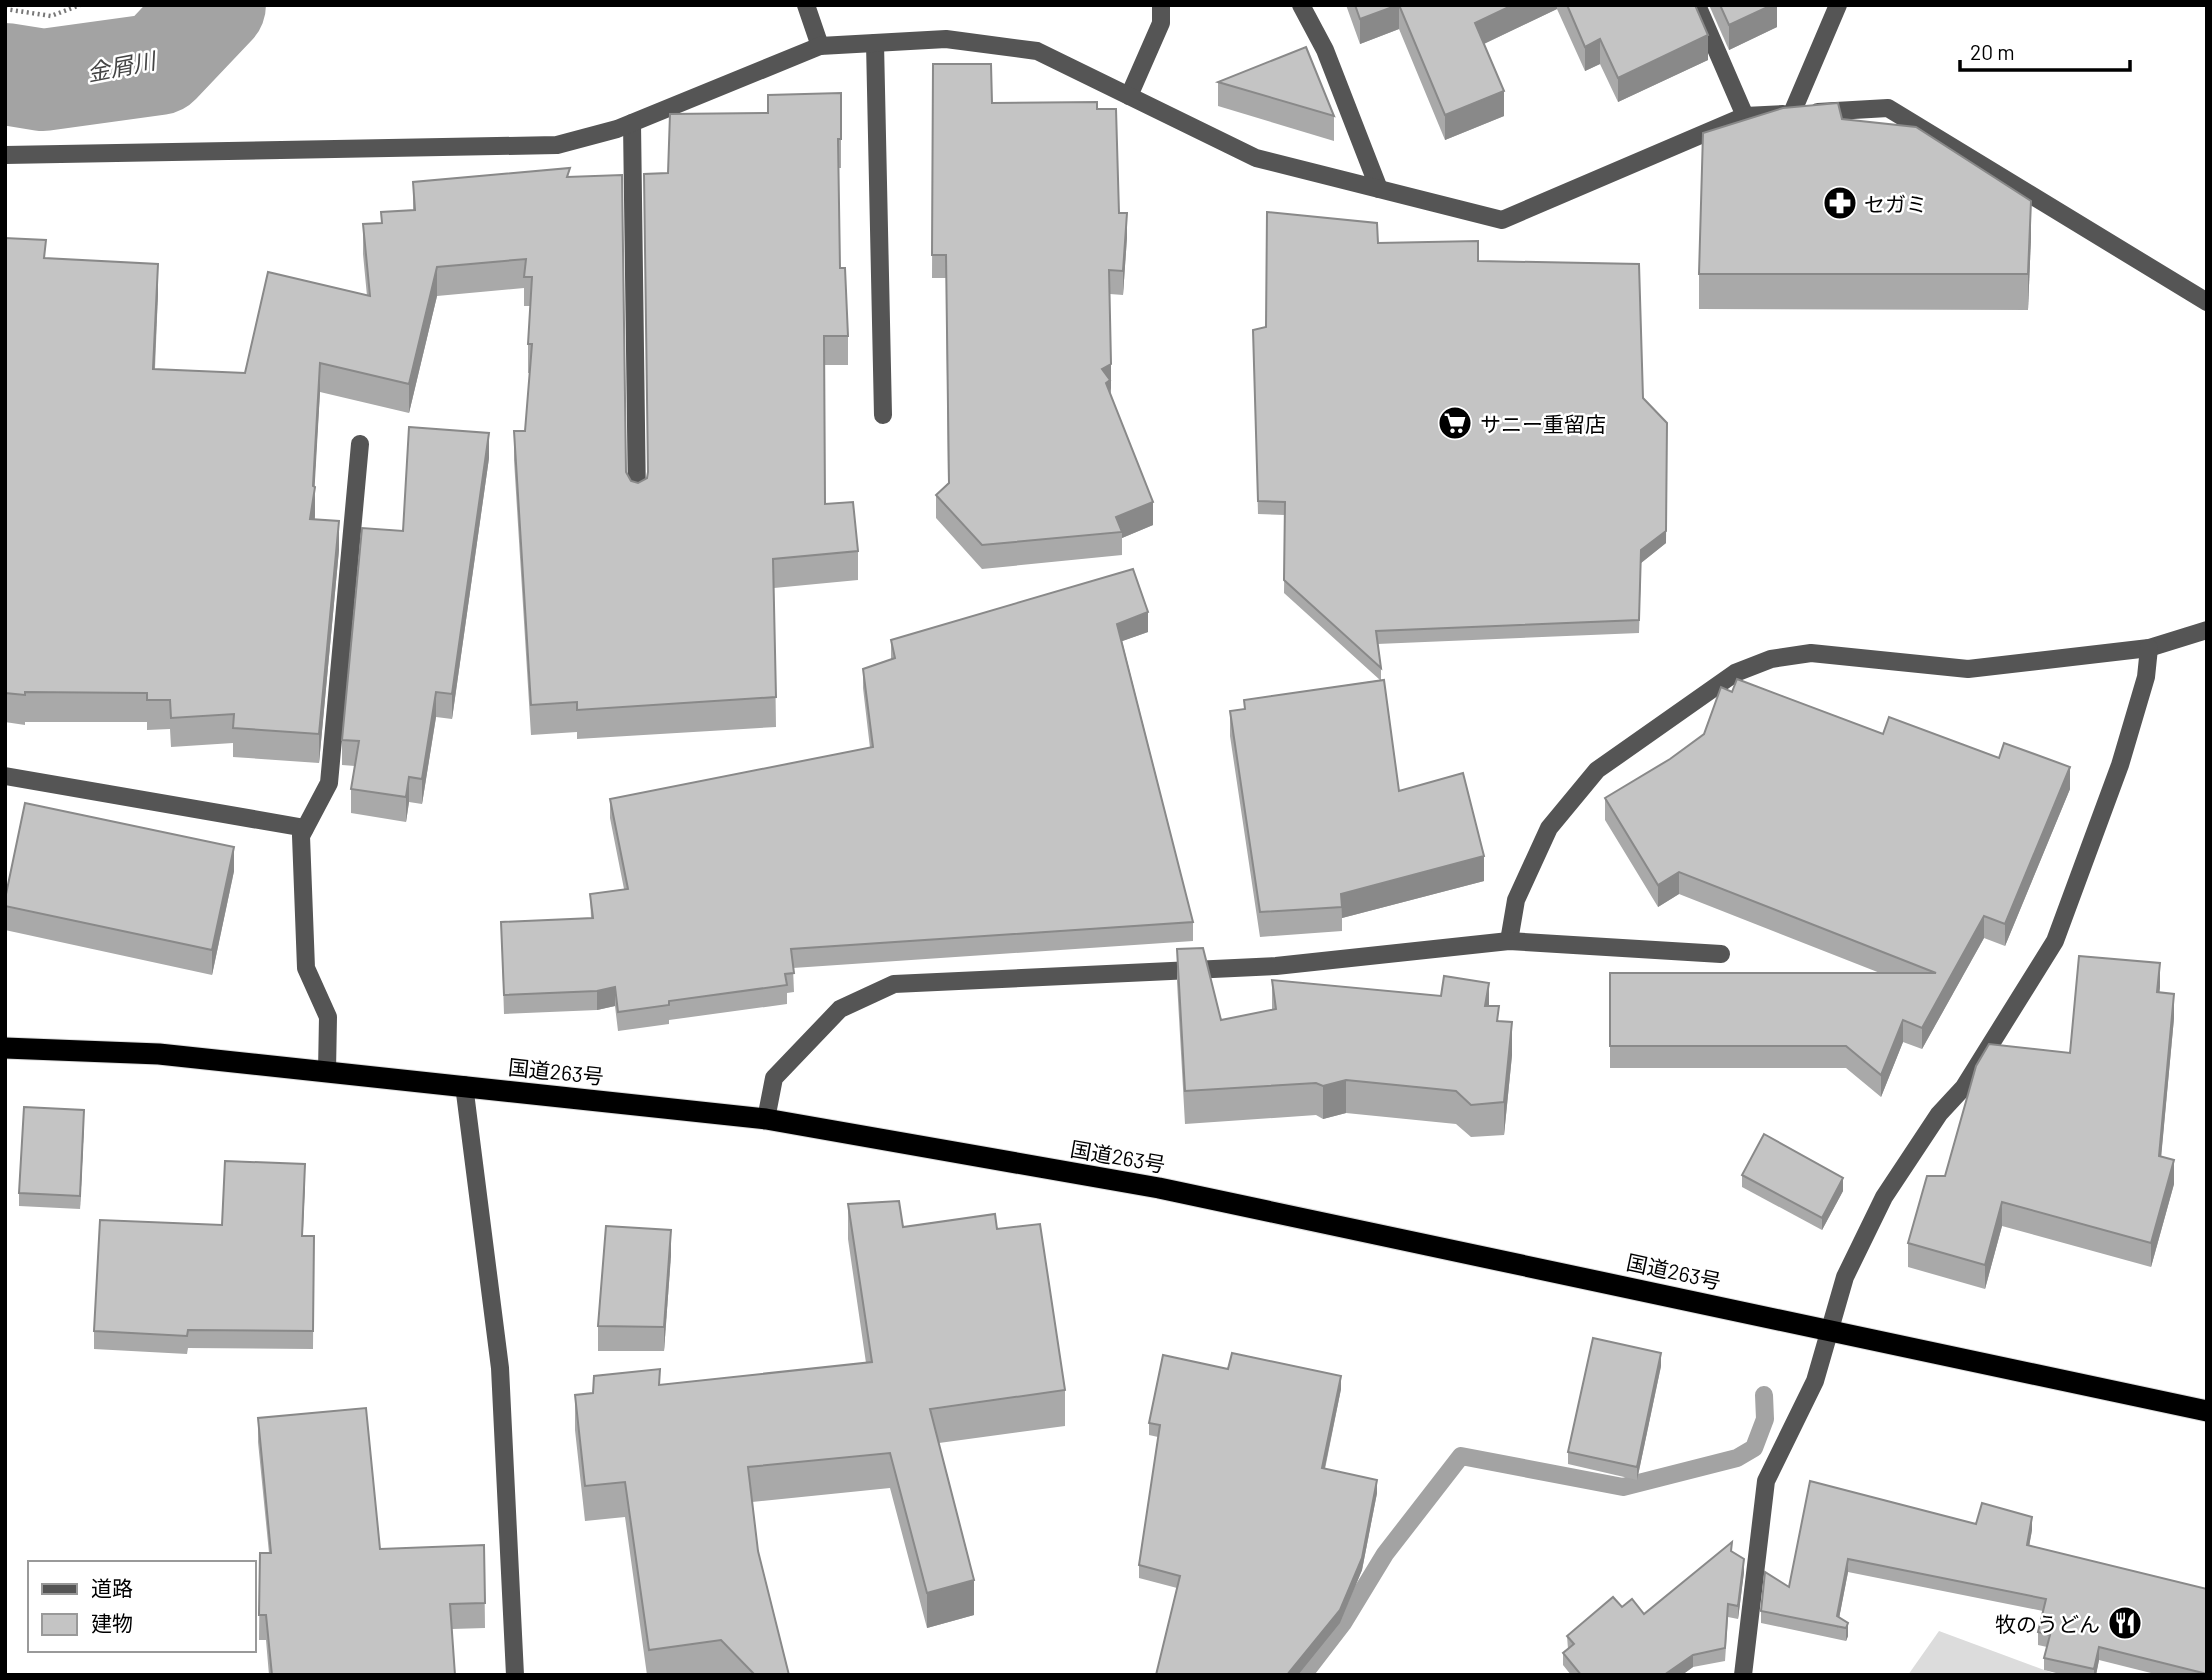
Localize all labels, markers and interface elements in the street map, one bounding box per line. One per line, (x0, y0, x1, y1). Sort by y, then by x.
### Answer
scale bar (1960, 28, 2130, 72)
text: 20 m (1970, 39, 2015, 64)
water label: 金屑川 (84, 45, 160, 86)
pharmacy icon: セガミ (1821, 184, 1859, 222)
place label: セガミ (1864, 191, 1927, 216)
supermarket icon: サニー重留店 (1436, 404, 1474, 442)
place label: サニー重留店 (1480, 411, 1606, 436)
street label: 国道263号 (507, 1054, 605, 1088)
street label: 国道263号 (1069, 1135, 1167, 1177)
street label: 国道263号 (1625, 1249, 1723, 1293)
legend (28, 1561, 256, 1652)
text: 道路 (91, 1575, 133, 1600)
restaurant icon: 牧のうどん (2106, 1604, 2144, 1642)
text: 建物 (91, 1610, 133, 1635)
place label: 牧のうどん (1995, 1611, 2100, 1636)

